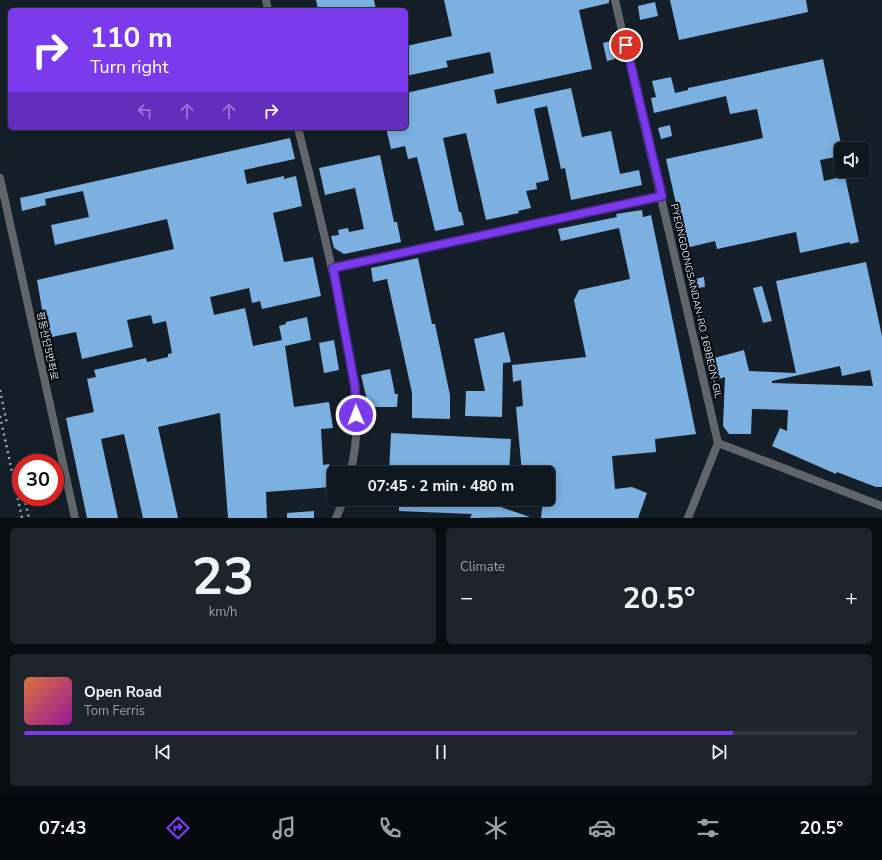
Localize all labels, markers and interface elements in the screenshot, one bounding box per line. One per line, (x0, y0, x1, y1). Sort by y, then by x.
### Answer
text: 110 m (90, 19, 173, 57)
icon: right (24, 24, 76, 76)
pin (609, 28, 643, 62)
icon: arrive (615, 34, 637, 56)
text: Turn right (90, 55, 169, 79)
icon: left (134, 100, 156, 122)
icon: ahead (176, 100, 198, 122)
icon: ahead (218, 100, 240, 122)
icon: right (260, 100, 282, 122)
map controls (834, 142, 870, 178)
button: sound (834, 142, 870, 178)
street label: PYEONGDONGSANDAN-RO 169BEON-GIL (667, 202, 725, 400)
street label: 평동산단5번좌로 (33, 310, 61, 382)
position arrow (335, 394, 377, 436)
speed limit sign: 30 (12, 454, 64, 506)
text: 07:45 · 2 min · 480 m (368, 476, 514, 496)
text: 23 (192, 541, 254, 612)
text: Climate (460, 558, 505, 576)
text: 20.5° (623, 578, 695, 619)
text: − (460, 583, 473, 613)
text: + (845, 583, 858, 613)
text: km/h (209, 603, 237, 621)
text: Open Road (84, 682, 162, 702)
text: Tom Ferris (84, 702, 145, 720)
icon: previous (152, 741, 174, 763)
icon: pause (430, 741, 452, 763)
icon: next (708, 741, 730, 763)
icon: directions (164, 814, 192, 842)
icon: music (270, 814, 298, 842)
icon: phone (376, 814, 404, 842)
icon: climate (482, 814, 510, 842)
icon: car (588, 814, 616, 842)
icon: filters (694, 814, 722, 842)
text: 07:43 (39, 816, 87, 840)
text: 20.5° (799, 816, 843, 840)

